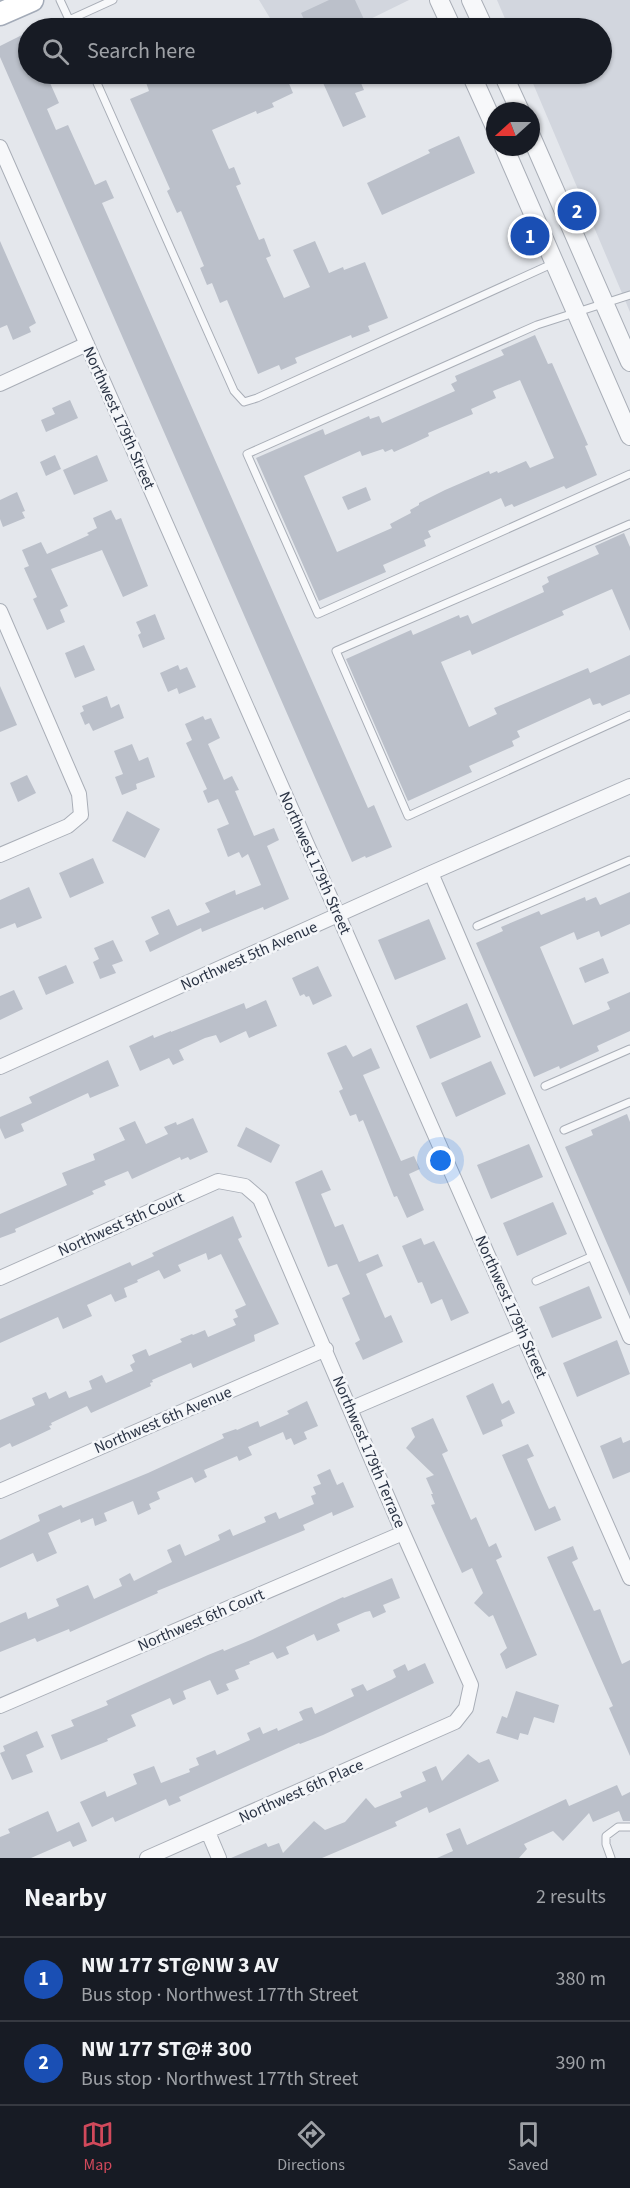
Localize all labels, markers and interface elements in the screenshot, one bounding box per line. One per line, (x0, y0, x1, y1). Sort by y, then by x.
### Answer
search box (18, 18, 612, 84)
icon: search (39, 35, 72, 68)
text: Search here (87, 35, 195, 67)
north arrow (486, 102, 540, 156)
pin: 2 (558, 188, 596, 234)
pin: 1 (510, 214, 550, 258)
street label: Northwest 179th Street (78, 343, 161, 493)
street label: Northwest 179th Street (274, 788, 357, 938)
street label: Northwest 5th Avenue (177, 916, 321, 996)
your location (426, 1146, 455, 1175)
street label: Northwest 5th Court (54, 1186, 188, 1262)
street label: Northwest 179th Street (470, 1232, 553, 1382)
street label: Northwest 179th Terrace (327, 1373, 411, 1532)
street label: Northwest 6th Avenue (91, 1381, 235, 1459)
street label: Northwest 6th Court (134, 1583, 268, 1657)
street label: Northwest 6th Place (235, 1754, 367, 1828)
text: Nearby (24, 1879, 107, 1916)
text: 2 results (536, 1883, 606, 1911)
text: NW 177 ST@NW 3 AV (81, 1949, 278, 1981)
text: 1 (38, 1965, 49, 1993)
text: 380 m (556, 1965, 606, 1993)
text: Bus stop · Northwest 177th Street (81, 1981, 358, 2009)
text: NW 177 ST@# 300 (81, 2033, 252, 2065)
text: 2 (38, 2049, 49, 2077)
text: 390 m (556, 2049, 606, 2077)
text: Bus stop · Northwest 177th Street (81, 2065, 358, 2093)
tab: Map (81, 2118, 114, 2176)
tab: Directions (277, 2118, 345, 2176)
tab: Saved (508, 2118, 549, 2176)

